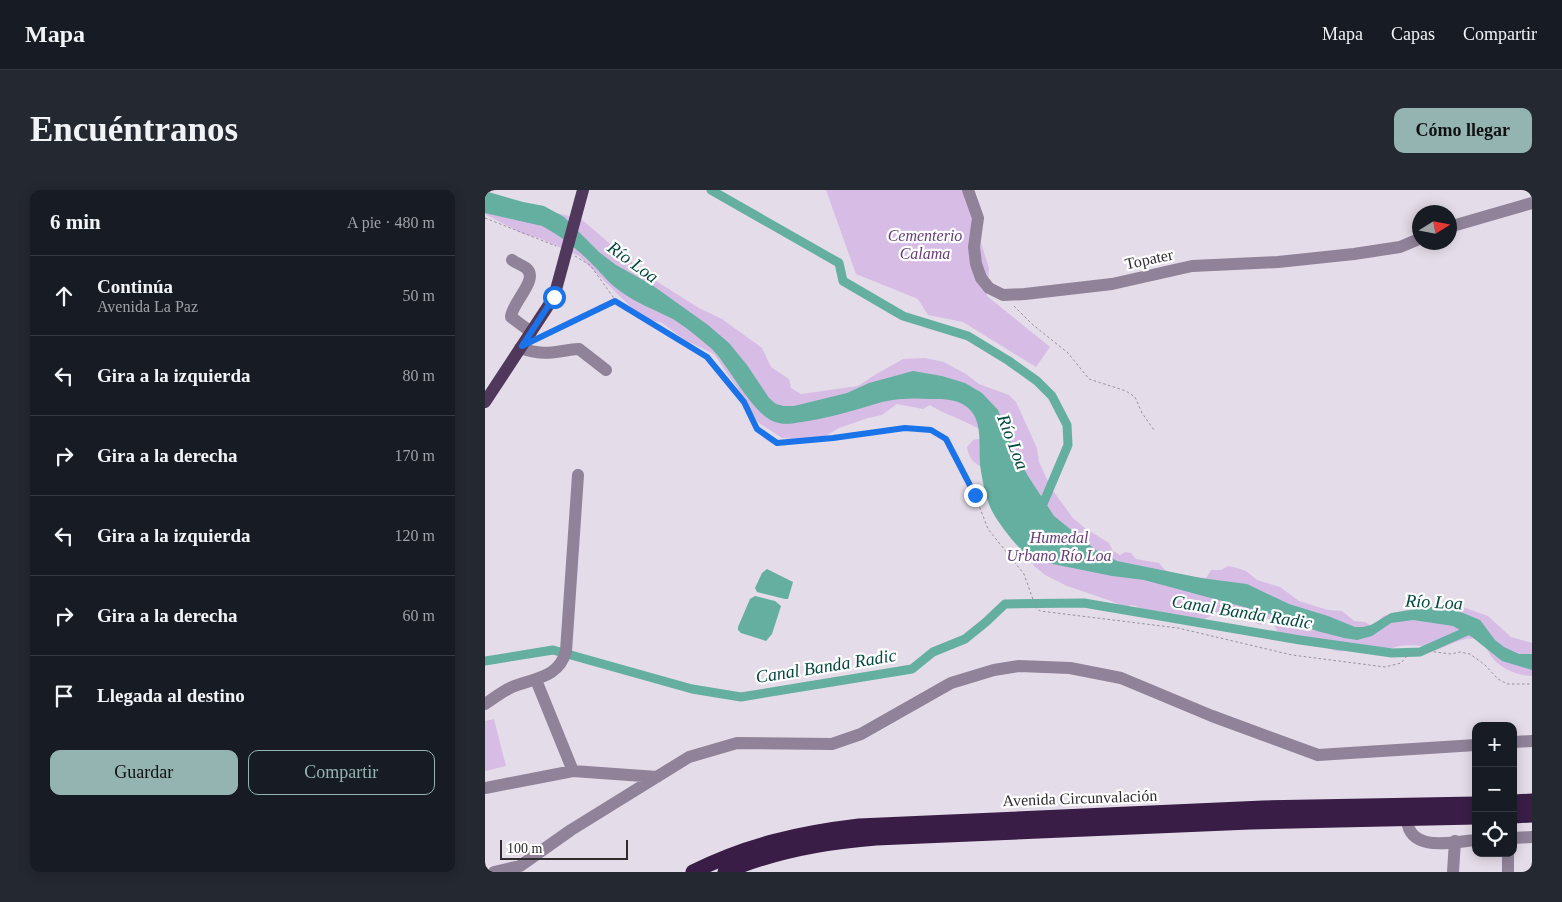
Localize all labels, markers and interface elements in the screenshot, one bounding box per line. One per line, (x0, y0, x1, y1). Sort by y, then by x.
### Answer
text: Mapa (25, 21, 85, 47)
text: Mapa (1322, 24, 1363, 44)
text: Capas (1391, 24, 1435, 44)
text: Compartir (1463, 24, 1537, 44)
button: Cómo llegar (1394, 108, 1532, 153)
text: Encuéntranos (30, 110, 238, 149)
north arrow (1412, 205, 1457, 250)
text: 6 min (50, 210, 101, 234)
text: A pie · 480 m (347, 214, 435, 231)
park label: Cementerio Calama (888, 227, 962, 262)
water label: Río Loa (603, 236, 662, 287)
street label: Topater (1123, 245, 1175, 273)
text: Continúa (97, 276, 173, 297)
icon: ahead (50, 282, 78, 310)
route start (543, 286, 566, 309)
text: 50 m (403, 287, 435, 304)
text: Avenida La Paz (97, 298, 198, 315)
icon: left (50, 362, 78, 390)
text: Gira a la izquierda (97, 365, 251, 386)
text: 80 m (403, 367, 435, 384)
water label: Río Loa (993, 411, 1033, 472)
icon: right (50, 442, 78, 470)
text: Gira a la derecha (97, 445, 238, 466)
text: 170 m (395, 447, 435, 464)
route end (964, 484, 987, 507)
icon: left (50, 522, 78, 550)
text: Gira a la izquierda (97, 525, 251, 546)
text: 120 m (395, 527, 435, 544)
park label: Humedal Urbano Río Loa (1007, 529, 1111, 564)
water label: Río Loa (1404, 590, 1463, 613)
water label: Canal Banda Radic (1170, 591, 1314, 633)
icon: right (50, 602, 78, 630)
text: Gira a la derecha (97, 605, 238, 626)
text: 60 m (403, 607, 435, 624)
water label: Canal Banda Radic (754, 645, 898, 687)
icon: arrive (50, 682, 78, 710)
text: Llegada al destino (97, 685, 245, 706)
map controls (1472, 722, 1517, 857)
button: + (1472, 722, 1517, 767)
button: Guardar (50, 750, 238, 795)
button: Compartir (248, 750, 435, 795)
button: − (1472, 767, 1517, 812)
street label: Avenida Circunvalación (1002, 787, 1158, 809)
button: locate (1472, 812, 1517, 857)
scale bar (500, 837, 627, 860)
text: 100 m (507, 841, 542, 856)

